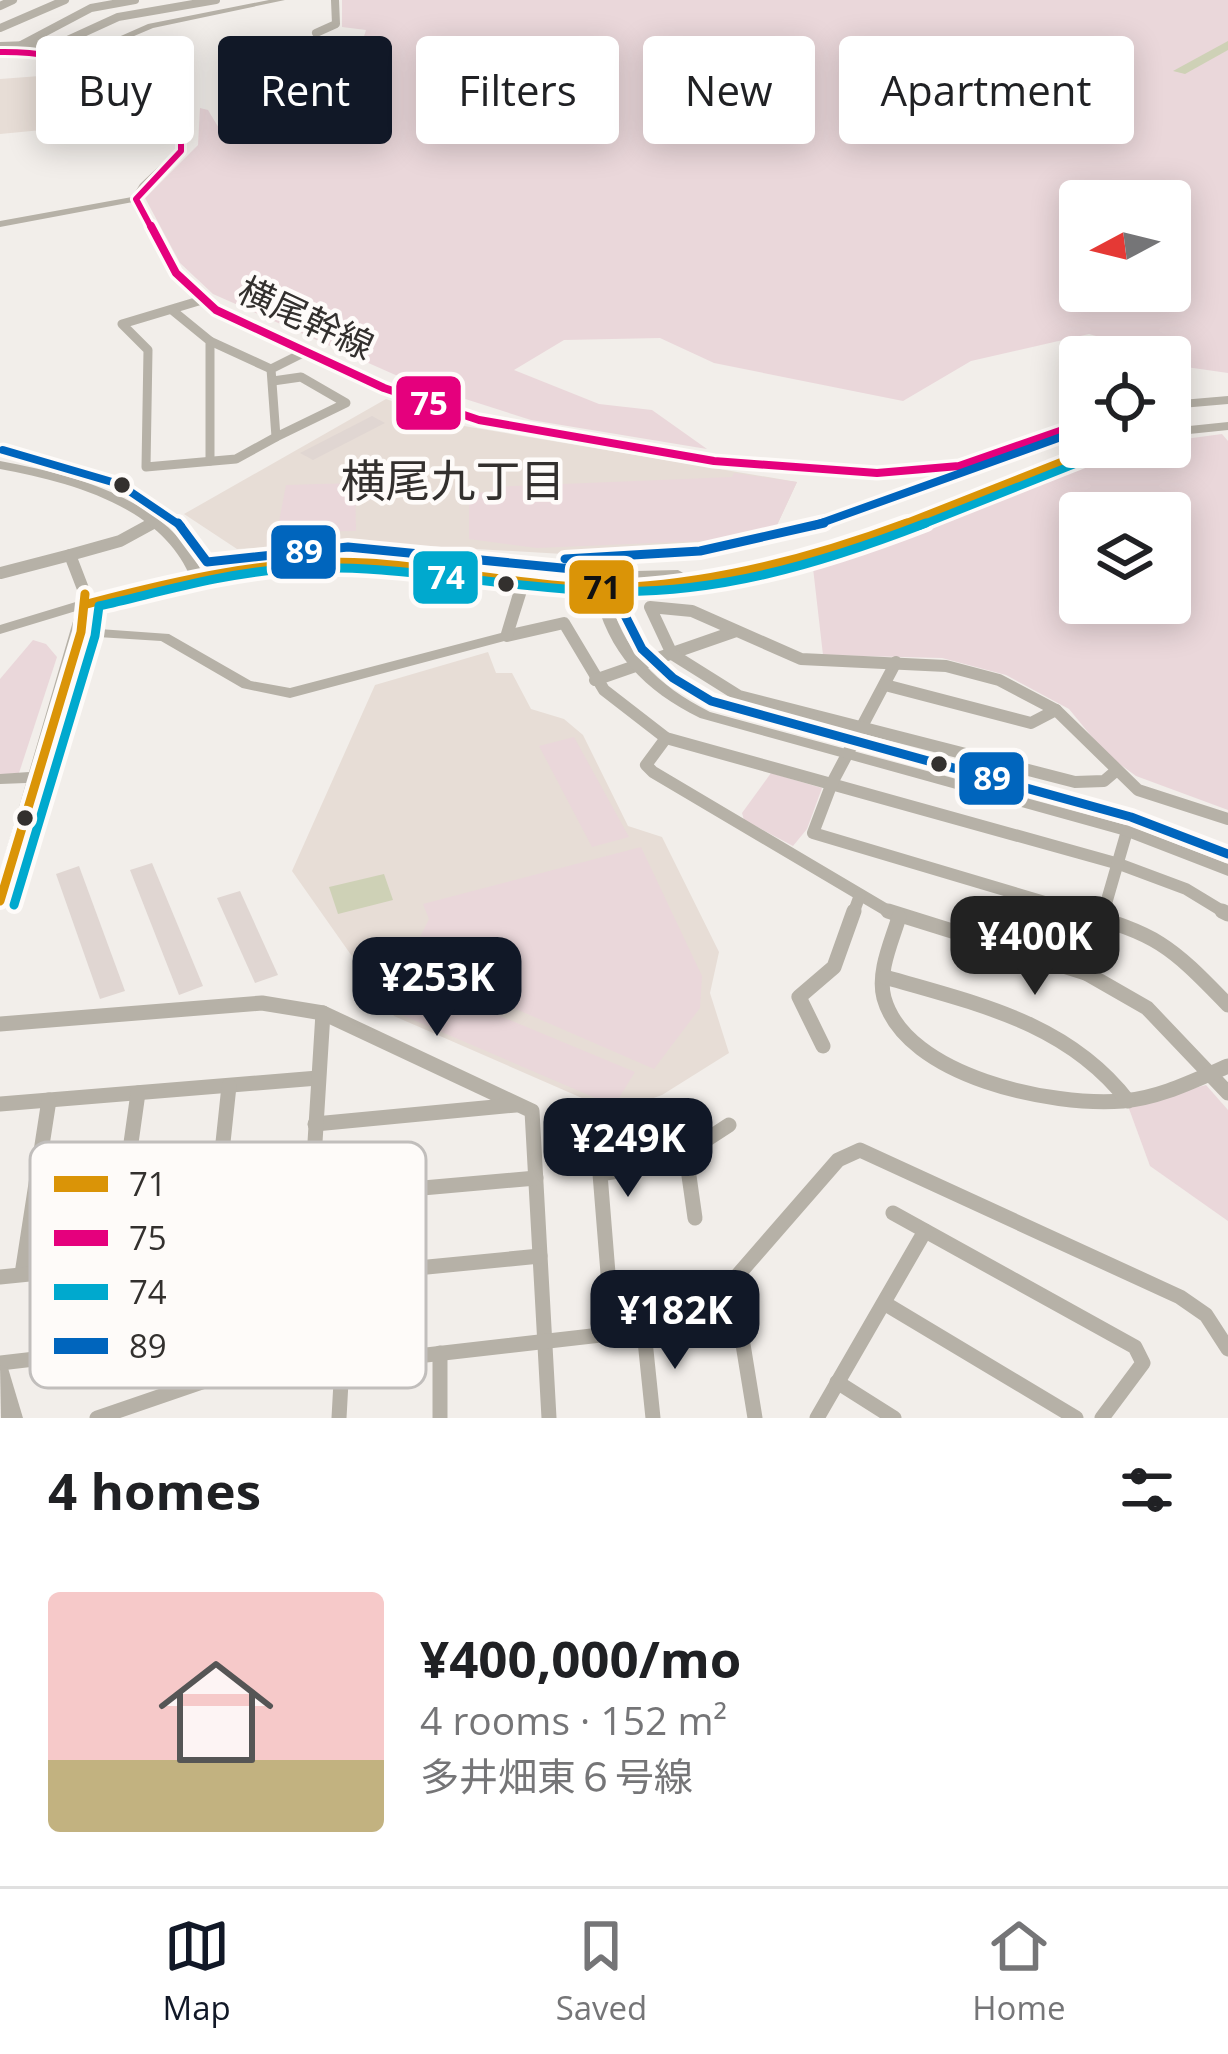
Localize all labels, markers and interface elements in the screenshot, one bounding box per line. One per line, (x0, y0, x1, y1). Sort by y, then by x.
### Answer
chip: Buy (36, 36, 194, 144)
chip: Rent (218, 36, 392, 144)
chip: Filters (416, 36, 619, 144)
chip: New (643, 36, 815, 144)
chip: Apartment (839, 36, 1134, 144)
north arrow (1059, 180, 1191, 312)
map controls (1059, 180, 1191, 624)
street label: 横尾幹線 (231, 265, 382, 370)
button: locate (1059, 336, 1191, 468)
line badge: 75 (394, 374, 463, 432)
text: 75 (410, 380, 448, 425)
district label: 横尾九丁目 (340, 449, 566, 510)
unlabelled marker (111, 474, 133, 496)
button: layers (1059, 492, 1191, 624)
line badge: 89 (269, 523, 338, 581)
text: 89 (285, 528, 323, 573)
line badge: 74 (411, 549, 480, 606)
text: 74 (427, 554, 465, 599)
line badge: 71 (567, 558, 636, 616)
text: 71 (583, 564, 621, 609)
unlabelled marker (495, 573, 517, 595)
line badge: 89 (957, 750, 1026, 807)
unlabelled marker (928, 753, 950, 775)
text: 89 (973, 755, 1011, 800)
unlabelled marker (14, 807, 36, 829)
pin: ¥400K (951, 896, 1119, 998)
text: ¥400K (977, 908, 1093, 961)
pin: ¥253K (353, 937, 521, 1039)
text: ¥253K (379, 949, 495, 1002)
pin: ¥249K (544, 1098, 712, 1200)
text: ¥249K (570, 1110, 686, 1163)
legend (30, 1142, 426, 1388)
text: 71 (129, 1161, 167, 1206)
text: 75 (129, 1215, 167, 1260)
text: 74 (129, 1269, 167, 1314)
pin: ¥182K (591, 1270, 759, 1372)
text: ¥182K (617, 1282, 733, 1335)
text: 89 (129, 1323, 167, 1368)
text: 4 homes (48, 1455, 261, 1525)
icon: filters (1114, 1457, 1180, 1523)
text: ¥400,000/mo (420, 1623, 741, 1693)
icon: home (144, 1640, 288, 1784)
text: 4 rooms · 152 m² (420, 1693, 727, 1746)
text: 多井畑東６号線 (420, 1749, 693, 1802)
tab: Map (162, 1913, 231, 2030)
tab: Saved (556, 1913, 647, 2030)
tab: Home (972, 1913, 1066, 2030)

